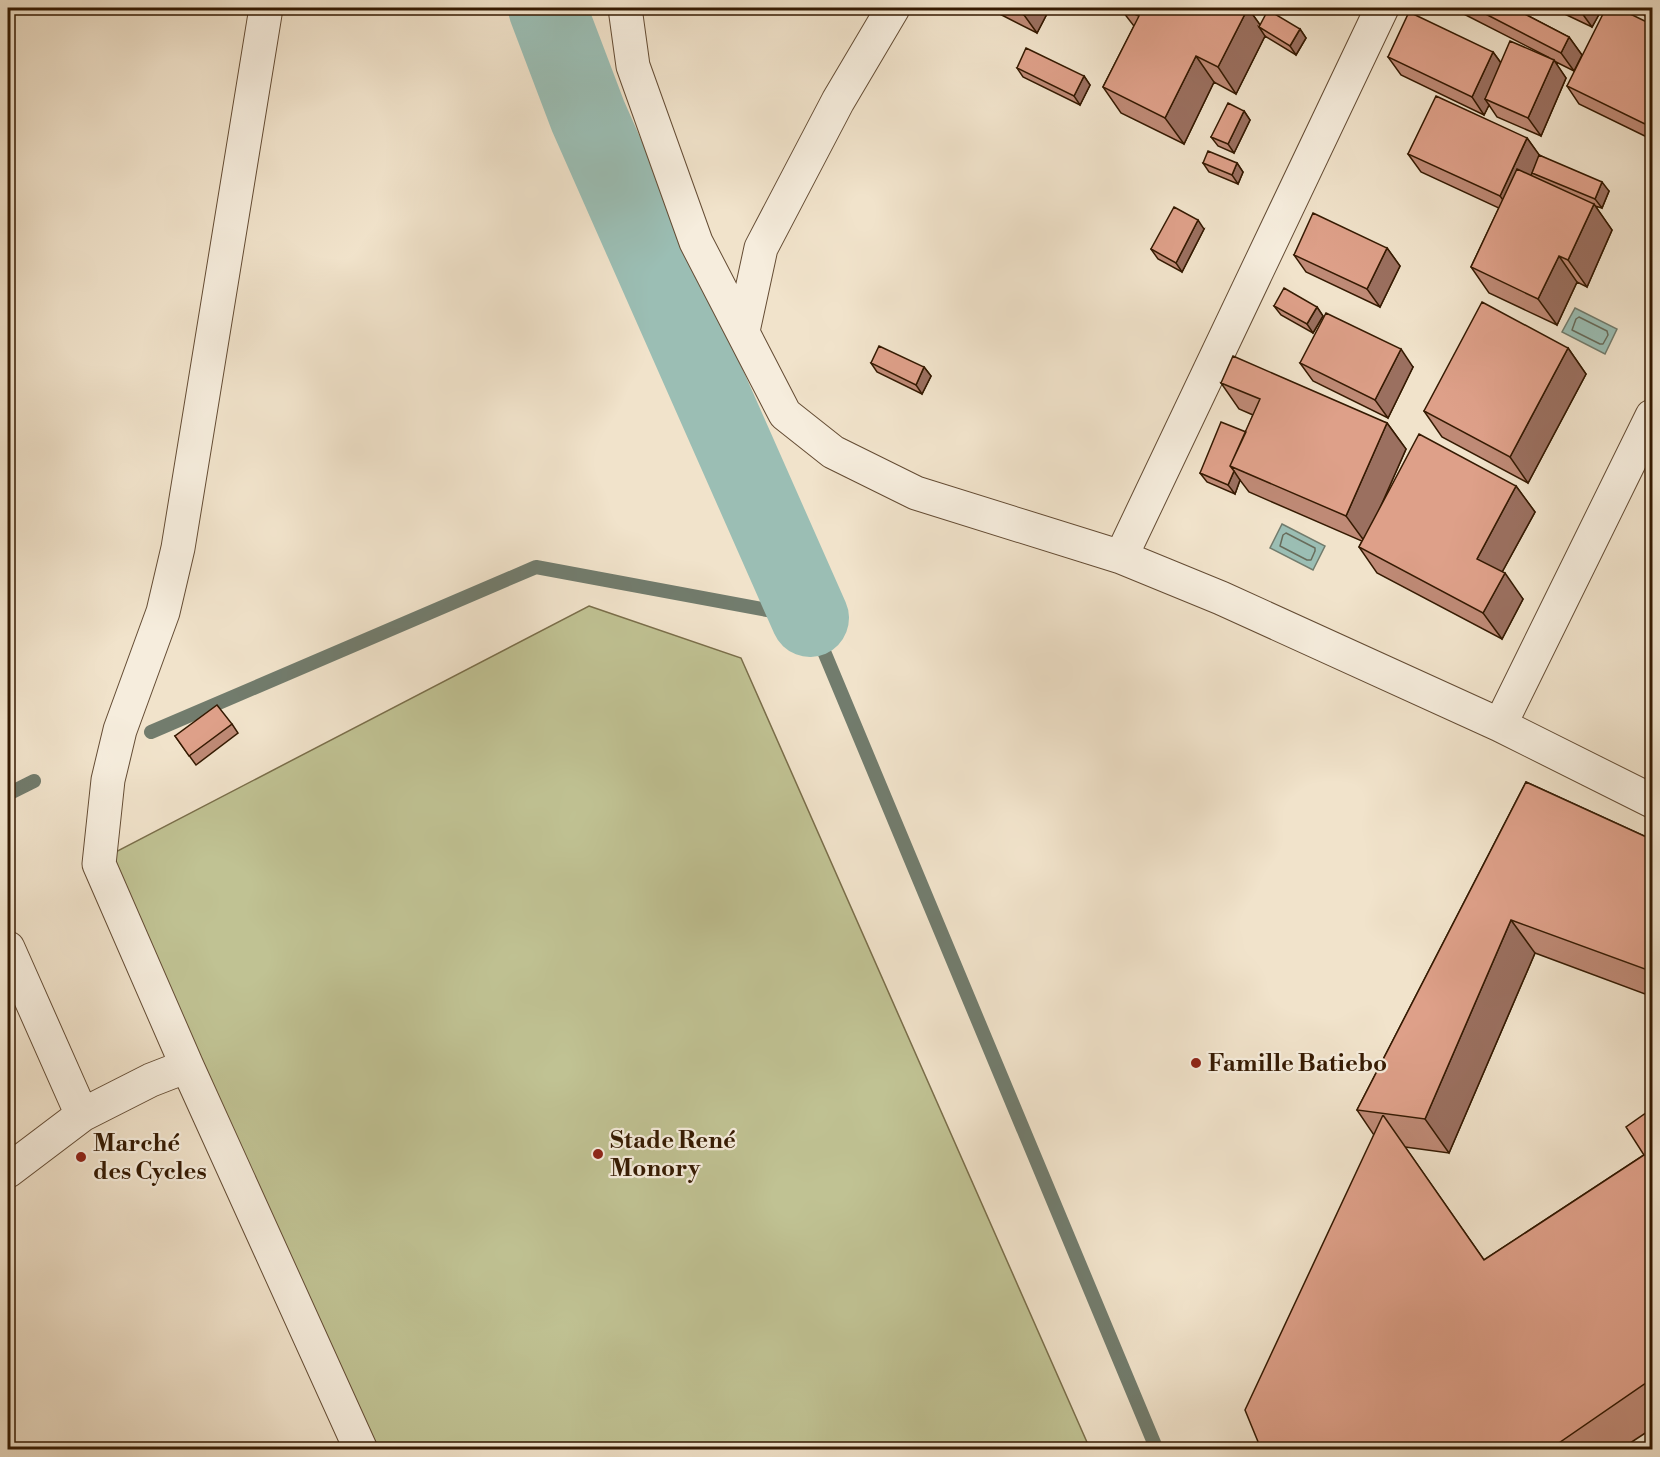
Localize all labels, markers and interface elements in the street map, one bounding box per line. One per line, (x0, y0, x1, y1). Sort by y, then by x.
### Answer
place label: Famille Batiebo (1208, 1049, 1387, 1079)
marker: Famille Batiebo (1189, 1056, 1203, 1070)
place label: Stade René Monory (610, 1126, 736, 1184)
place label: Marché des Cycles (93, 1129, 207, 1187)
marker: Stade René Monory (591, 1147, 605, 1161)
marker: Marché des Cycles (74, 1150, 88, 1164)

